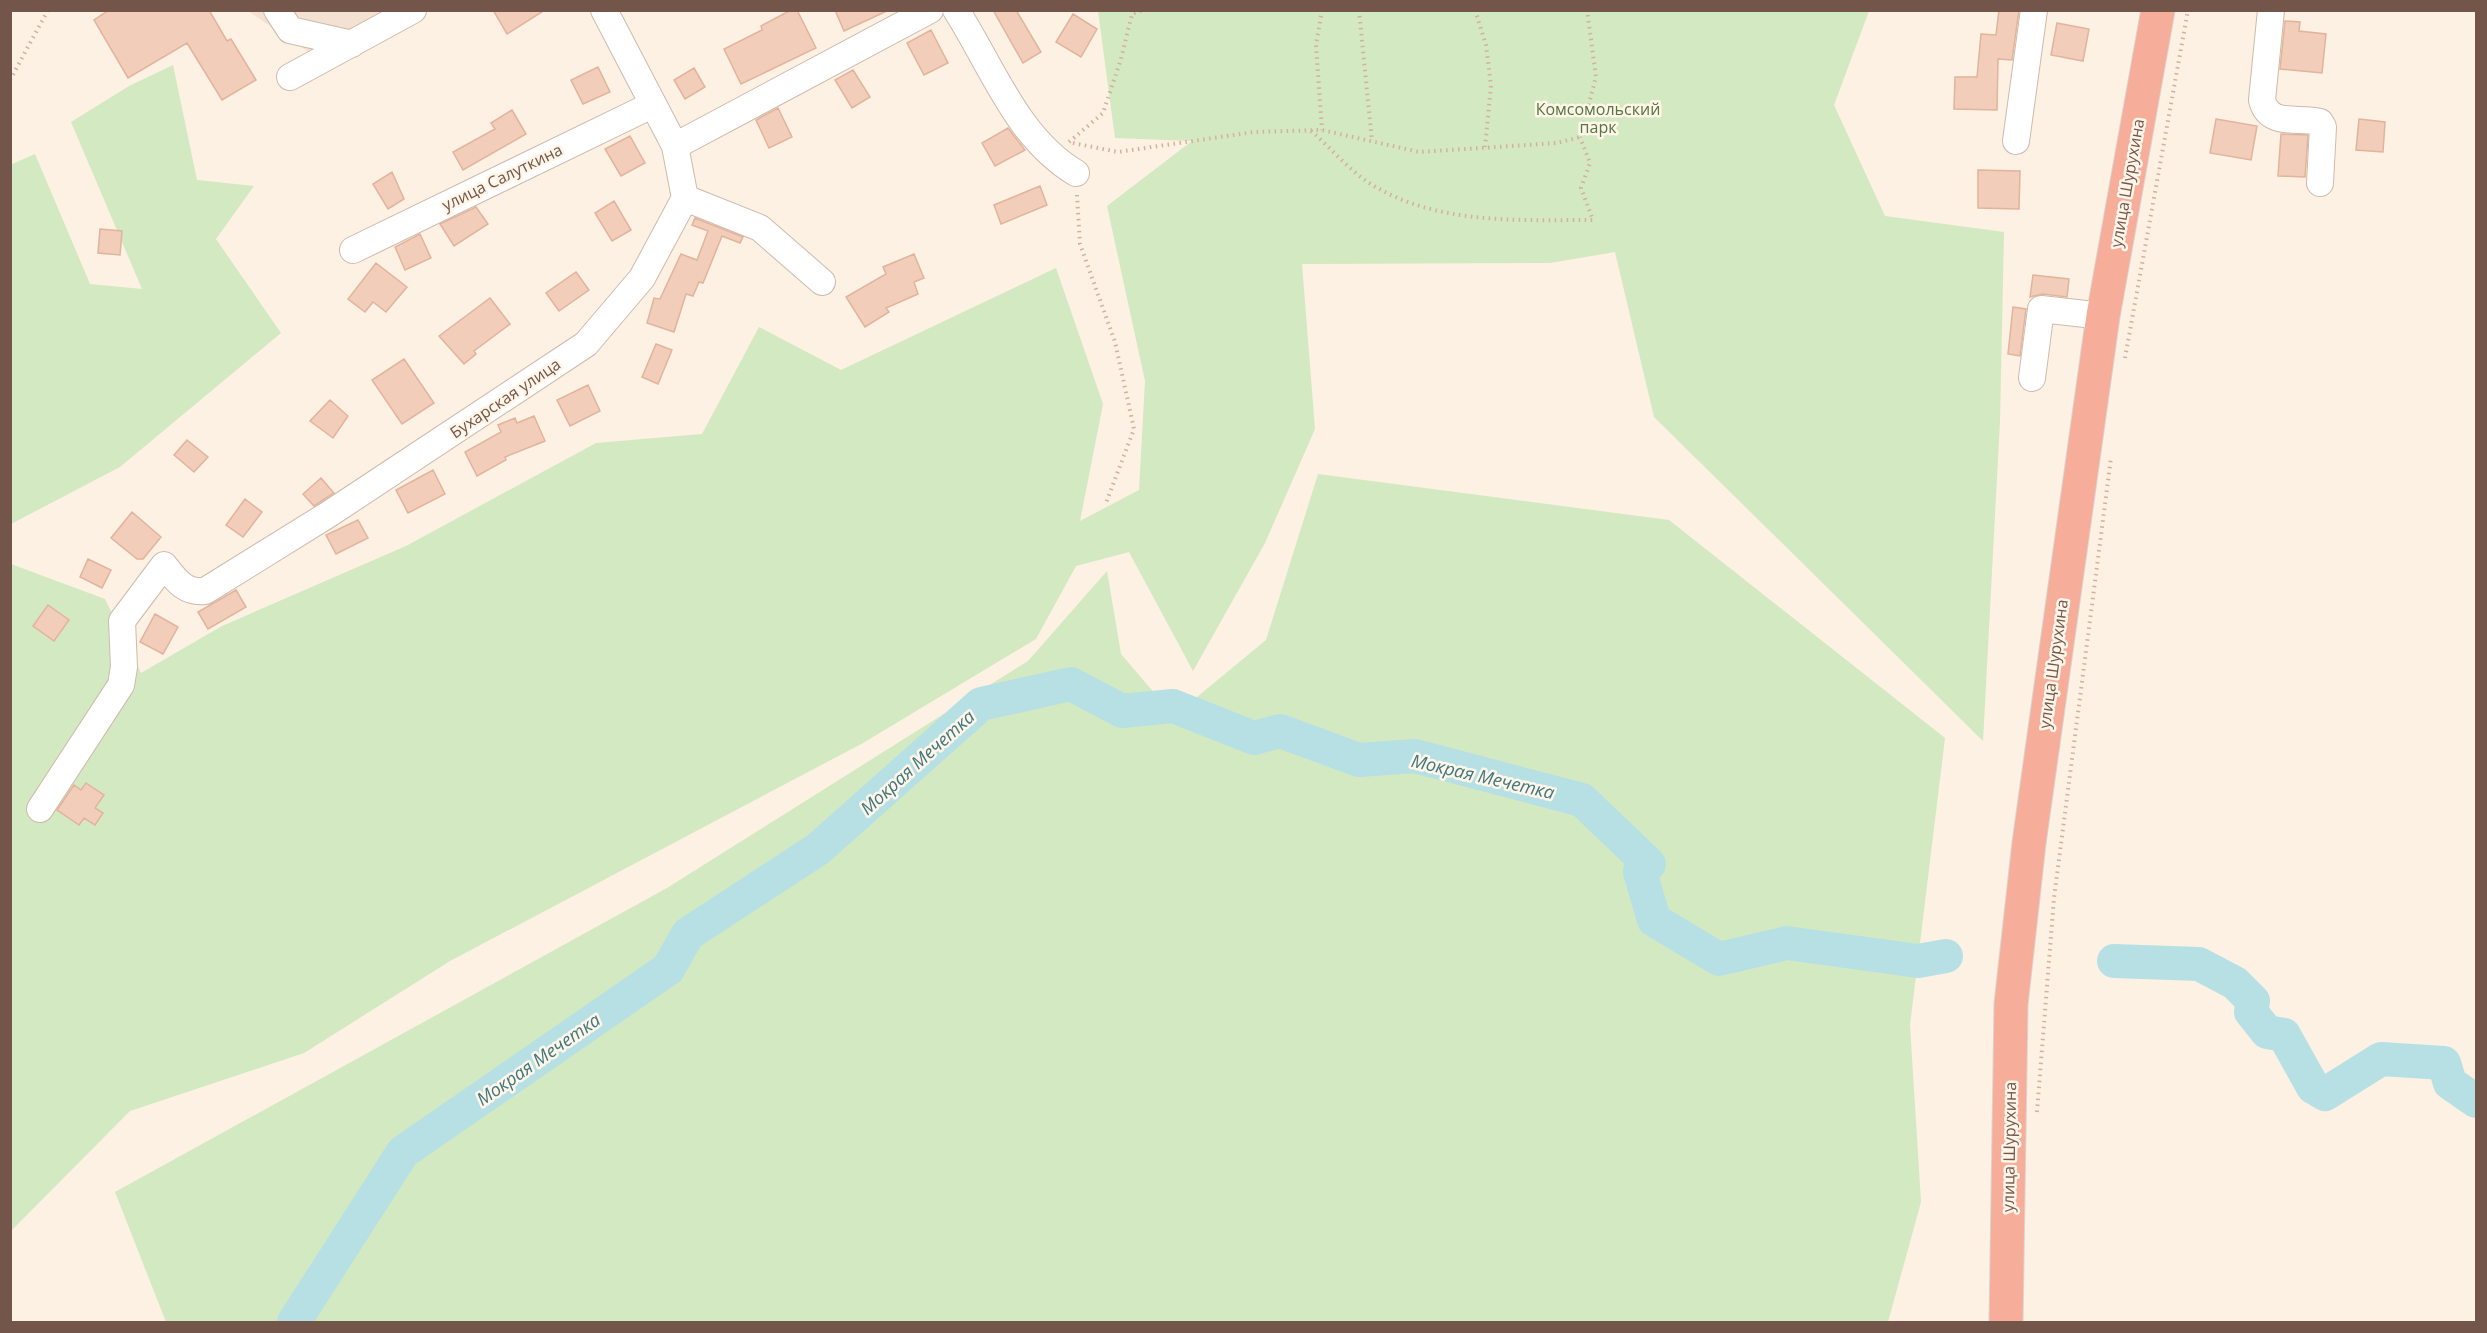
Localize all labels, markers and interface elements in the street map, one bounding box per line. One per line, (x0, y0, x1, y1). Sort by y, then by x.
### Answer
park label: Комсомольский парк (1536, 98, 1660, 138)
street label: улица Шурухина (2105, 117, 2149, 249)
street label: улица Салуткина (438, 138, 566, 216)
street label: Бухарская улица (445, 353, 565, 443)
street label: улица Шурухина (2033, 598, 2073, 730)
water label: Мокрая Мечетка (855, 704, 979, 820)
water label: Мокрая Мечетка (1409, 748, 1557, 804)
water label: Мокрая Мечетка (471, 1007, 605, 1111)
street label: улица Шурухина (1997, 1082, 2021, 1212)

